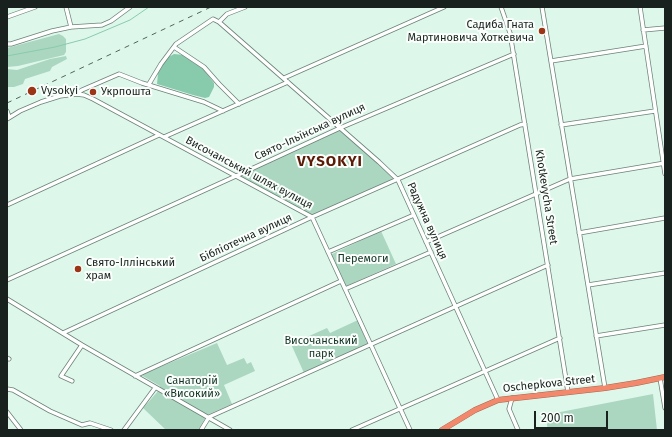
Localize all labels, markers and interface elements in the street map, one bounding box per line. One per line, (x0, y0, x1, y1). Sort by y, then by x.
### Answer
place label: Садиба Гната Мартиновича Хоткевича (408, 18, 534, 44)
marker: Садиба Гната Мартиновича Хоткевича (537, 26, 547, 36)
place label: Vysokyi (41, 84, 78, 98)
marker: Vysokyi (26, 85, 38, 97)
place label: Укрпошта (101, 85, 151, 99)
marker: Укрпошта (88, 87, 98, 97)
street label: Свято-Ільїнська вулиця (252, 100, 368, 164)
street label: Височанський шлях вулиця (183, 134, 315, 212)
street label: Khotkevycha Street (532, 149, 560, 245)
district label: VYSOKYI (297, 153, 363, 171)
street label: Радужна вулиця (404, 180, 450, 262)
street label: Бібліотечна вулиця (198, 211, 294, 265)
park label: Перемоги (337, 252, 389, 266)
place label: Свято-Іллінський храм (86, 256, 175, 282)
marker: Свято-Іллінський храм (73, 264, 83, 274)
park label: Височанський парк (284, 334, 358, 360)
street label: Oschepkova Street (502, 373, 596, 395)
park label: Санаторій «Високий» (164, 374, 220, 400)
scale bar (536, 403, 610, 429)
text: 200 m (541, 411, 574, 425)

